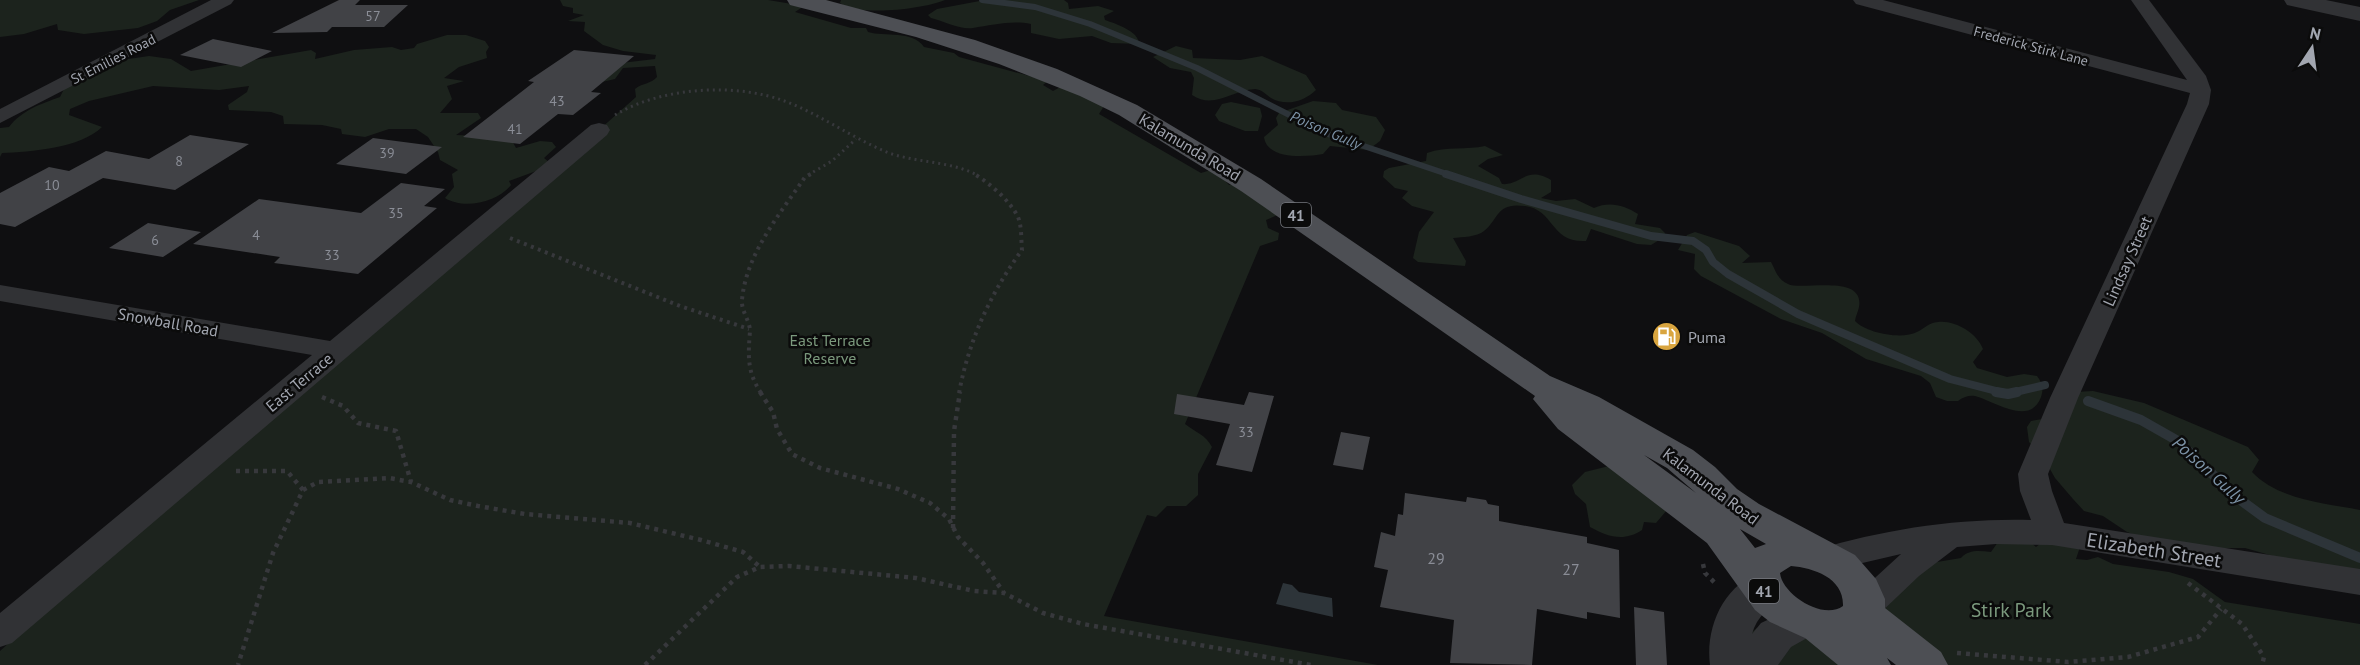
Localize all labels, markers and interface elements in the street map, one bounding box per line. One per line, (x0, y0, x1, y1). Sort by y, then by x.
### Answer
house number: 57 (365, 7, 381, 25)
north arrow (2282, 18, 2342, 78)
street label: Frederick Stirk Lane (1972, 22, 2090, 70)
text: N (2308, 22, 2323, 44)
street label: St Emilies Road (68, 30, 158, 88)
house number: 43 (549, 92, 565, 110)
water label: Poison Gully (1287, 106, 1366, 154)
street label: Kalamunda Road (1136, 109, 1244, 185)
house number: 41 (507, 120, 523, 138)
house number: 39 (379, 144, 395, 162)
house number: 8 (175, 152, 183, 170)
house number: 10 (44, 176, 60, 194)
road number: 41 (1281, 203, 1311, 227)
house number: 35 (388, 204, 404, 222)
street label: Lindsay Street (2098, 212, 2156, 309)
house number: 4 (252, 226, 260, 244)
house number: 6 (151, 231, 159, 249)
house number: 33 (324, 246, 340, 264)
street label: Snowball Road (116, 303, 220, 341)
fuel station icon: Puma (1651, 321, 1683, 353)
place label: Puma (1688, 327, 1726, 347)
park label: East Terrace Reserve (789, 330, 871, 368)
street label: East Terrace (261, 348, 337, 416)
house number: 33 (1238, 423, 1254, 441)
water label: Poison Gully (2168, 431, 2251, 510)
street label: Kalamunda Road (1659, 443, 1763, 529)
street label: Elizabeth Street (2085, 527, 2223, 574)
house number: 29 (1427, 548, 1445, 568)
house number: 27 (1562, 559, 1580, 579)
road number: 41 (1749, 579, 1779, 603)
park label: Stirk Park (1971, 597, 2052, 623)

